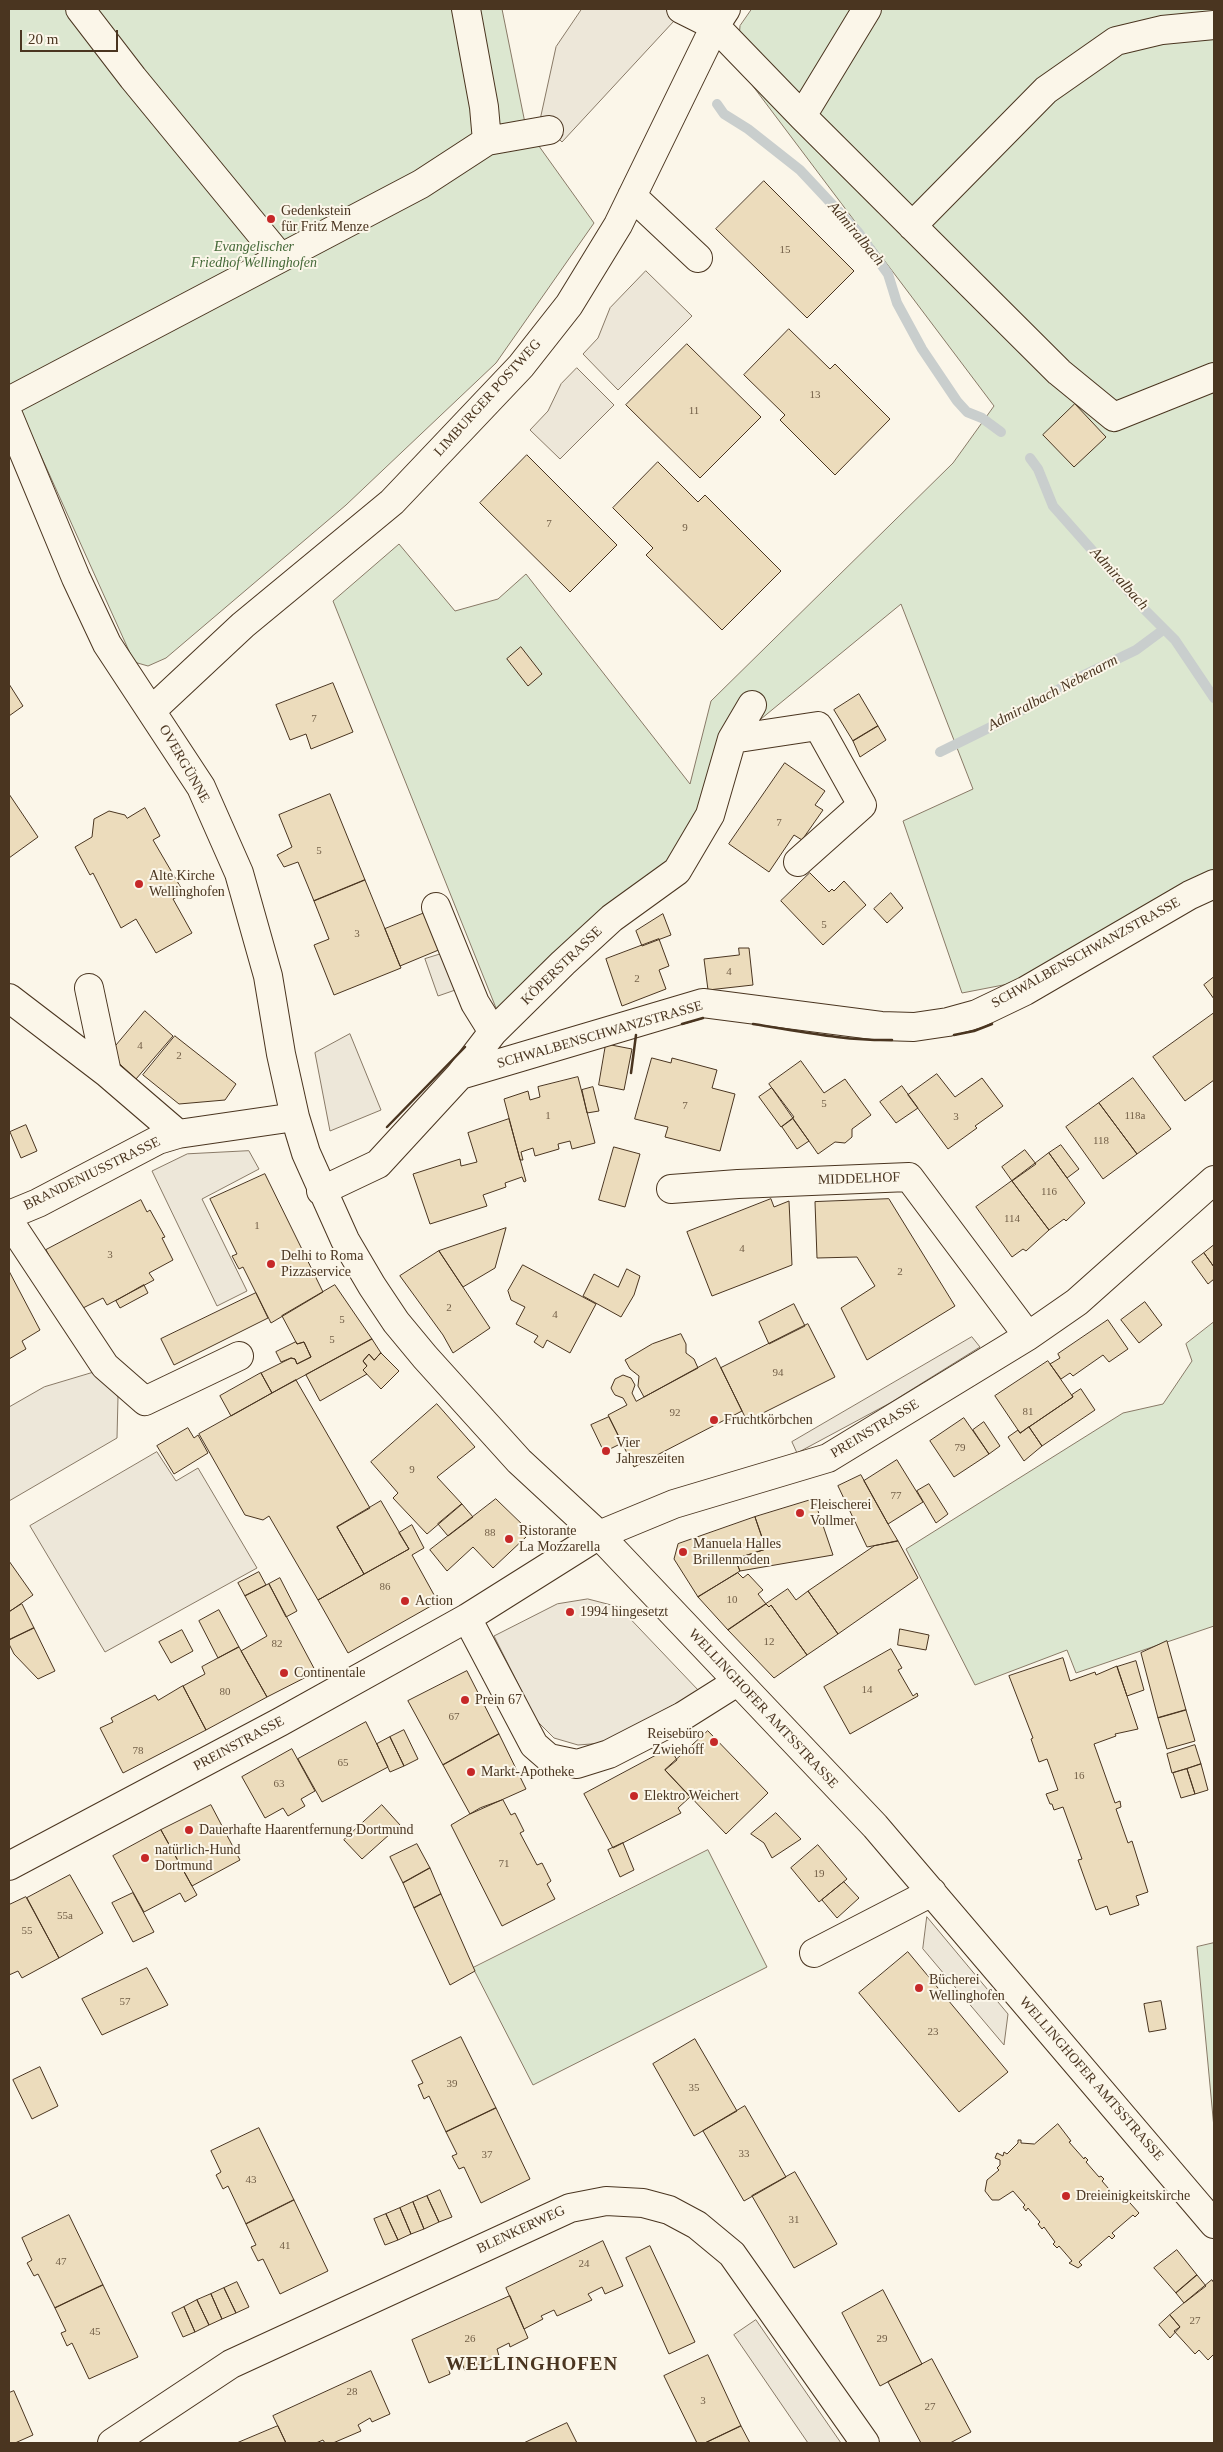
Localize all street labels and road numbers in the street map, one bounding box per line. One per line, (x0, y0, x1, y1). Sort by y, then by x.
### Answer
street label: LIMBURGER POSTWEG (431, 336, 545, 460)
street label: OVERGÜNNE (155, 722, 213, 806)
street label: SCHWALBENSCHWANZSTRASSE (989, 894, 1183, 1012)
street label: KÖPERSTRASSE (518, 923, 606, 1009)
street label: SCHWALBENSCHWANZSTRASSE (495, 998, 705, 1072)
street label: BRANDENIUSSTRASSE (21, 1134, 163, 1214)
street label: MIDDELHOF (818, 1169, 900, 1189)
street label: PREINSTRASSE (828, 1396, 922, 1462)
street label: WELLINGHOFER AMTSSTRASSE (685, 1626, 841, 1792)
street label: PREINSTRASSE (191, 1713, 287, 1775)
street label: WELLINGHOFER AMTSSTRASSE (1015, 1994, 1167, 2164)
street label: BLENKERWEG (474, 2202, 568, 2258)

